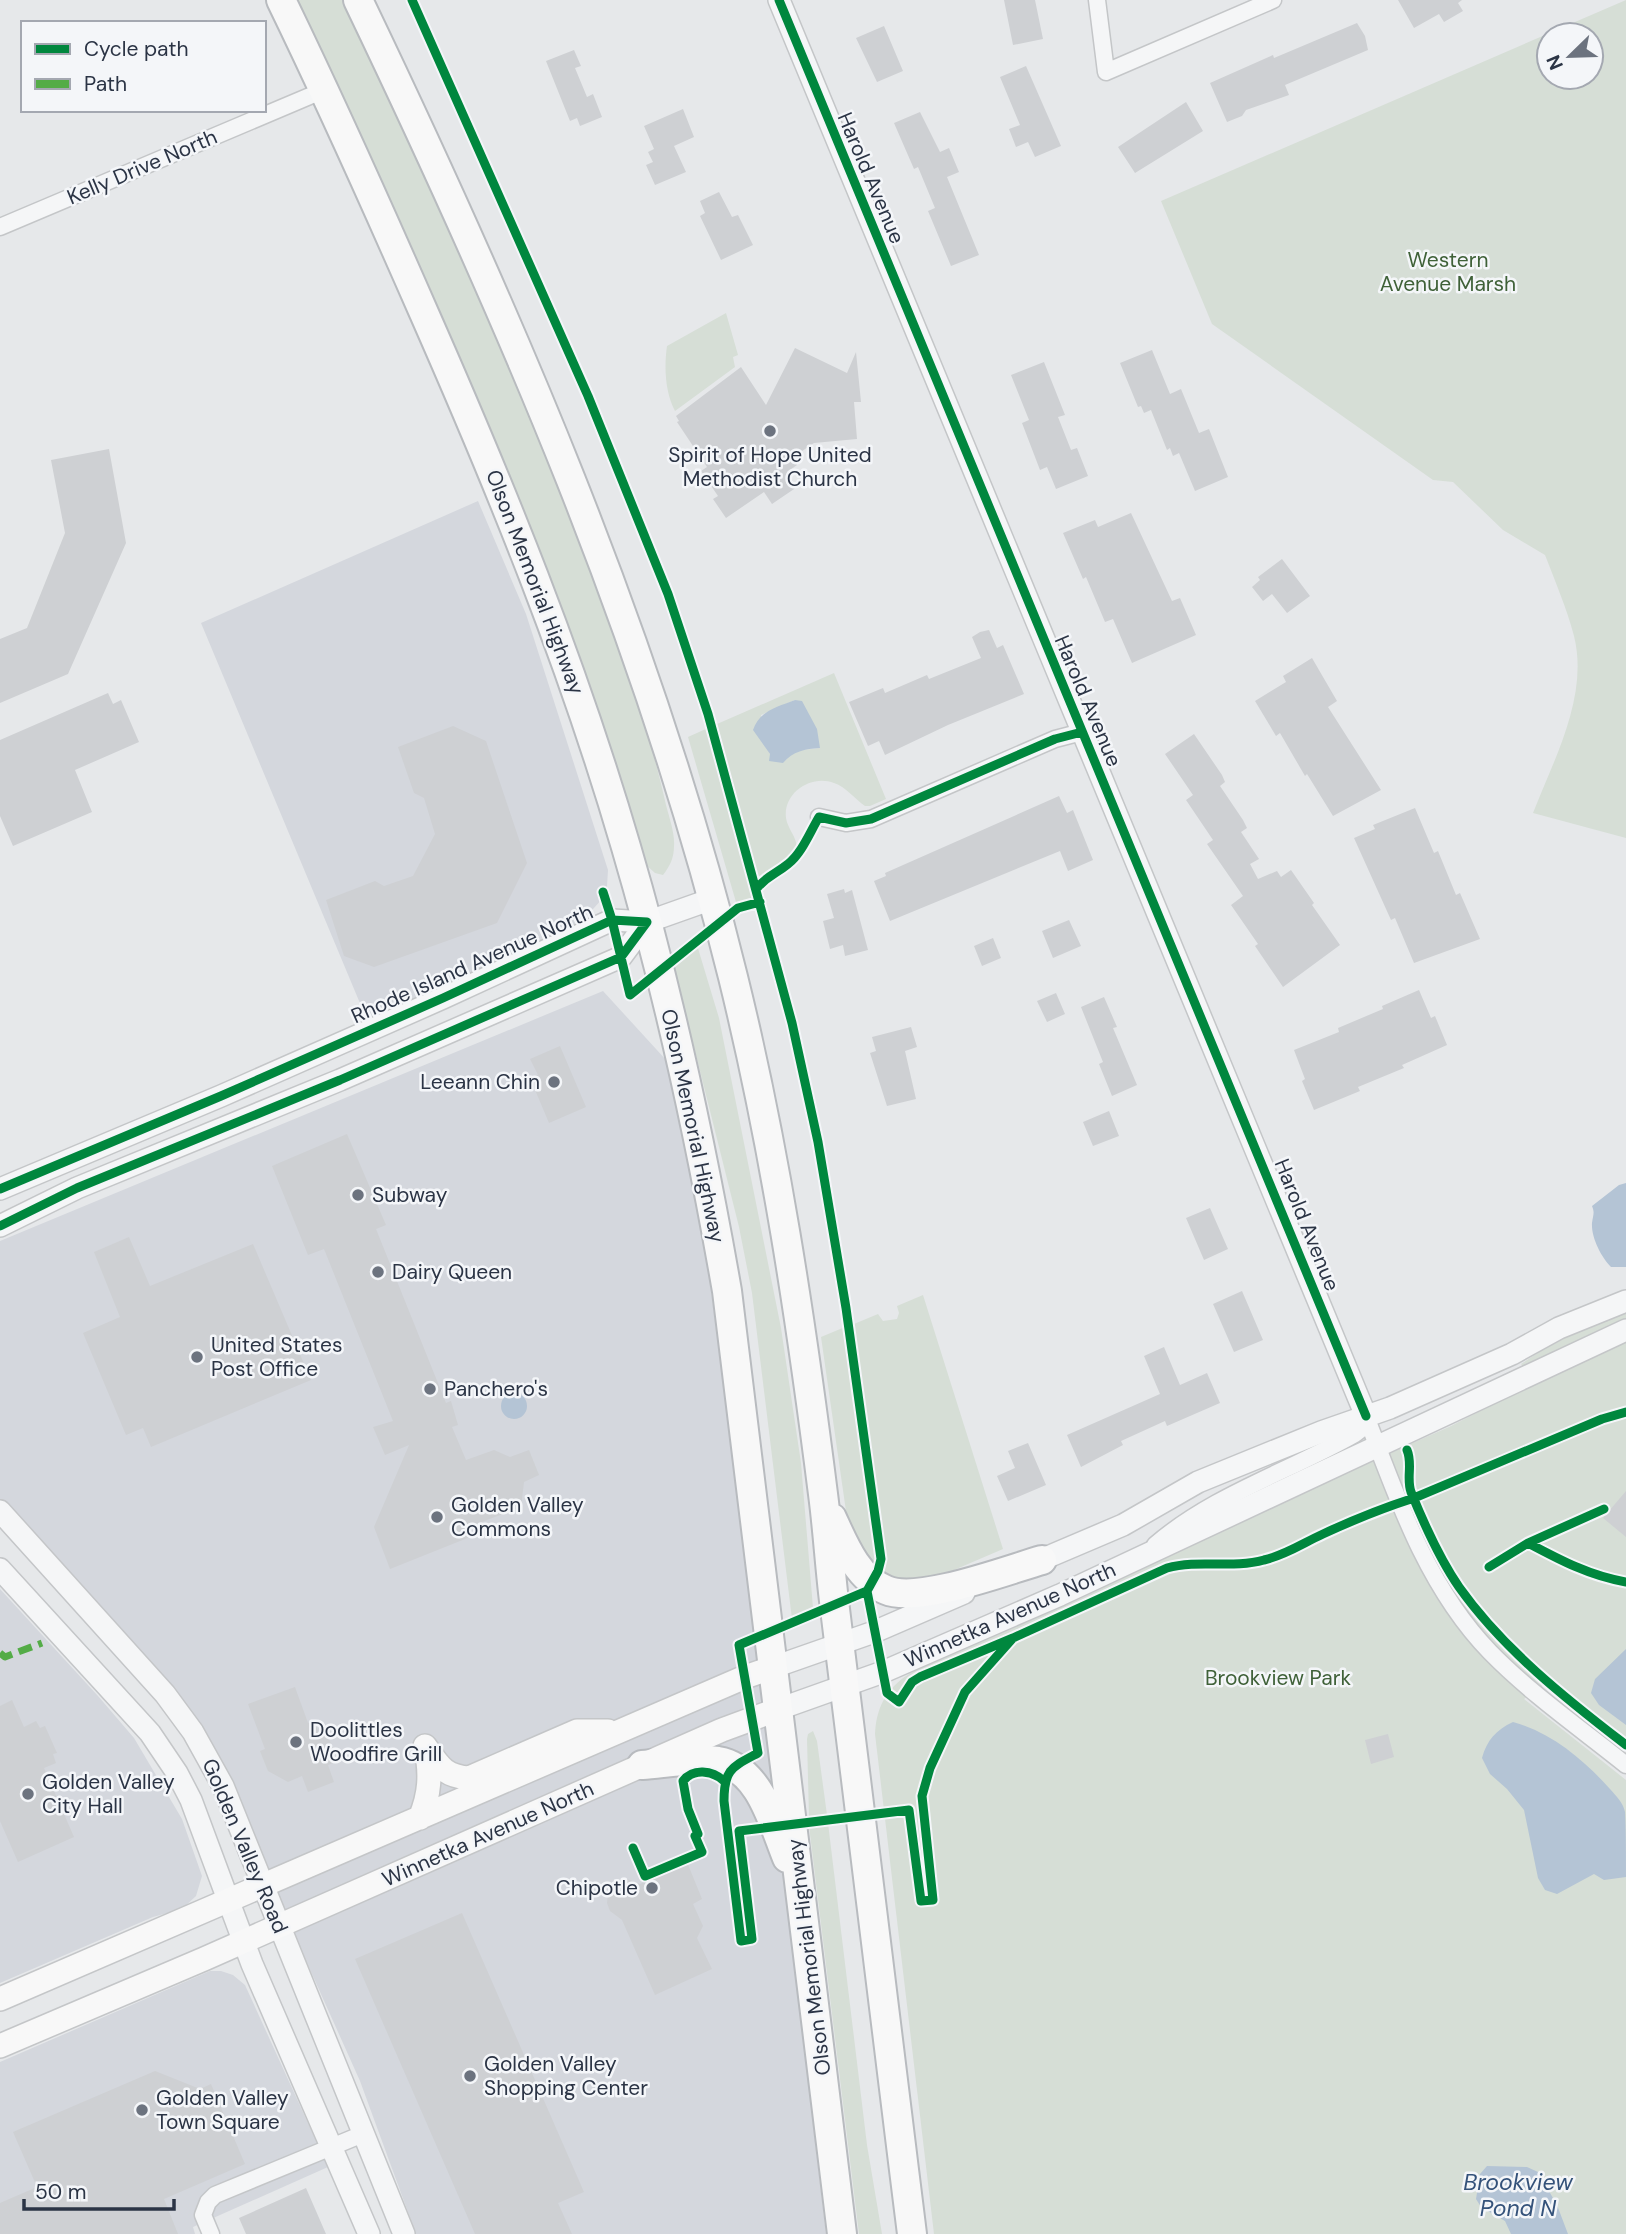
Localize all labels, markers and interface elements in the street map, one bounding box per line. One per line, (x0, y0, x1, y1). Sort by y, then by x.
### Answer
legend (21, 21, 266, 112)
north arrow (1535, 21, 1605, 91)
text: Cycle path (84, 35, 189, 63)
text: N (1541, 51, 1569, 74)
text: Path (84, 70, 127, 98)
street label: Harold Avenue (831, 108, 911, 248)
street label: Kelly Drive North (63, 123, 221, 211)
park label: Western Avenue Marsh (1380, 246, 1516, 298)
marker: Spirit of Hope United Methodist Church (762, 423, 778, 439)
place label: Spirit of Hope United Methodist Church (668, 441, 872, 493)
street label: Olson Memorial Highway (479, 466, 591, 699)
street label: Harold Avenue (1048, 631, 1128, 771)
street label: Rhode Island Avenue North (347, 898, 597, 1030)
street label: Olson Memorial Highway (655, 1006, 732, 1246)
place label: Leeann Chin (420, 1068, 540, 1096)
marker: Leeann Chin (546, 1074, 562, 1090)
street label: Harold Avenue (1268, 1155, 1346, 1295)
place label: Subway (372, 1181, 448, 1209)
marker: Subway (350, 1187, 366, 1203)
place label: Dairy Queen (392, 1258, 512, 1286)
marker: Dairy Queen (370, 1264, 386, 1280)
place label: United States Post Office (211, 1331, 342, 1383)
marker: United States Post Office (189, 1349, 205, 1365)
place label: Panchero's (444, 1375, 548, 1403)
marker: Panchero's (422, 1381, 438, 1397)
place label: Golden Valley Commons (451, 1491, 584, 1543)
marker: Golden Valley Commons (429, 1509, 445, 1525)
street label: Winnetka Avenue North (900, 1556, 1120, 1674)
park label: Brookview Park (1205, 1664, 1352, 1692)
place label: Doolittles Woodfire Grill (310, 1716, 442, 1768)
marker: Doolittles Woodfire Grill (288, 1734, 304, 1750)
street label: Golden Valley Road (196, 1754, 294, 1938)
place label: Golden Valley City Hall (42, 1768, 175, 1820)
street label: Winnetka Avenue North (378, 1775, 598, 1893)
marker: Golden Valley City Hall (20, 1786, 36, 1802)
street label: Olson Memorial Highway (781, 1837, 837, 2077)
place label: Chipotle (556, 1874, 638, 1902)
marker: Chipotle (644, 1880, 660, 1896)
place label: Golden Valley Shopping Center (484, 2050, 648, 2102)
marker: Golden Valley Shopping Center (462, 2068, 478, 2084)
place label: Golden Valley Town Square (156, 2084, 289, 2136)
marker: Golden Valley Town Square (134, 2102, 150, 2118)
water label: Brookview Pond N (1463, 2167, 1574, 2223)
scale bar (24, 2168, 175, 2212)
text: 50 m (35, 2178, 86, 2206)

